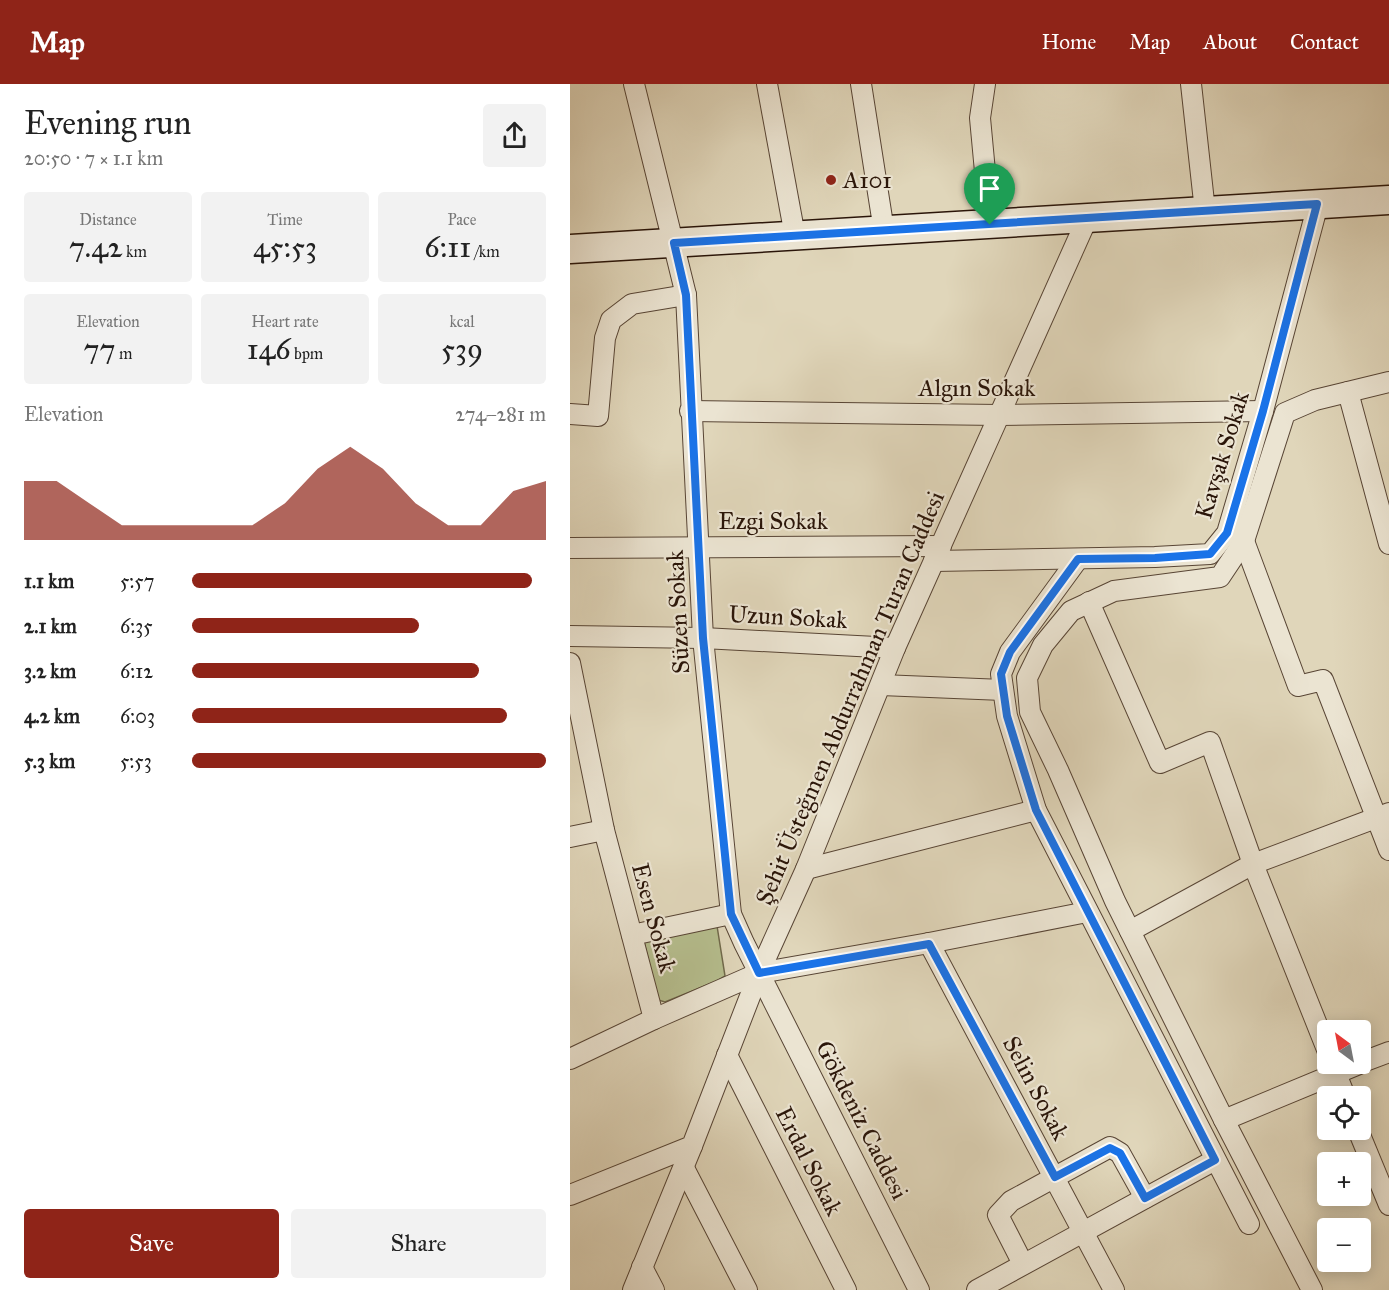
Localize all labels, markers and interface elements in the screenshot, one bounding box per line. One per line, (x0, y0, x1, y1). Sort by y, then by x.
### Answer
text: Map (30, 25, 85, 60)
text: Home (1041, 29, 1096, 55)
text: Map (1129, 29, 1170, 55)
text: About (1203, 29, 1257, 55)
text: Contact (1290, 29, 1359, 55)
text: Evening run (24, 103, 191, 143)
button: share (483, 104, 546, 167)
text: 20:50 · 7 × 1.1 km (24, 146, 163, 170)
pin (964, 163, 1015, 225)
place label: A101 (842, 165, 892, 195)
icon: arrive (973, 172, 1006, 205)
marker: A101 (824, 173, 838, 187)
text: Distance (79, 210, 137, 229)
text: Time (267, 210, 303, 229)
text: Pace (447, 210, 477, 229)
text: 7.42 (69, 229, 123, 265)
text: 45:53 (253, 229, 317, 265)
text: 6:11 (424, 229, 471, 265)
text: km (123, 242, 147, 261)
text: /km (471, 242, 500, 261)
text: Elevation (76, 312, 140, 331)
text: Heart rate (251, 312, 319, 331)
text: kcal (449, 312, 475, 331)
text: 77 (84, 331, 116, 367)
text: 146 (247, 331, 291, 367)
text: 539 (441, 331, 483, 367)
text: m (116, 344, 132, 363)
text: bpm (291, 344, 323, 363)
street label: Algın Sokak (918, 373, 1036, 403)
street label: Kavşak Sokak (1188, 387, 1256, 523)
text: Elevation (24, 402, 103, 426)
text: 274–281 m (455, 402, 546, 426)
street label: Şehit Üsteğmen Abdurrahman Turan Caddesi (749, 486, 951, 910)
street label: Ezgi Sokak (718, 506, 829, 536)
street label: Süzen Sokak (660, 548, 696, 675)
text: 1.1 km (24, 569, 74, 593)
text: 5:57 (120, 569, 154, 593)
street label: Uzun Sokak (728, 599, 849, 635)
text: 2.1 km (24, 614, 77, 638)
text: 6:35 (120, 614, 153, 638)
text: 3.2 km (24, 659, 76, 683)
text: 6:12 (120, 659, 153, 683)
text: 4.2 km (24, 704, 80, 728)
text: 6:03 (120, 704, 155, 728)
text: 5.3 km (24, 749, 75, 773)
text: 5:53 (120, 749, 152, 773)
street label: Esen Sokak (625, 860, 683, 977)
north arrow (1317, 1020, 1371, 1074)
map controls (1317, 1020, 1371, 1272)
street label: Selin Sokak (996, 1031, 1076, 1146)
street label: Gökdeniz Caddesi (809, 1035, 915, 1205)
button: locate (1317, 1086, 1371, 1140)
street label: Erdal Sokak (769, 1101, 850, 1221)
button: + (1317, 1152, 1371, 1206)
button: Save (24, 1209, 279, 1278)
button: Share (291, 1209, 546, 1278)
button: − (1317, 1218, 1371, 1272)

